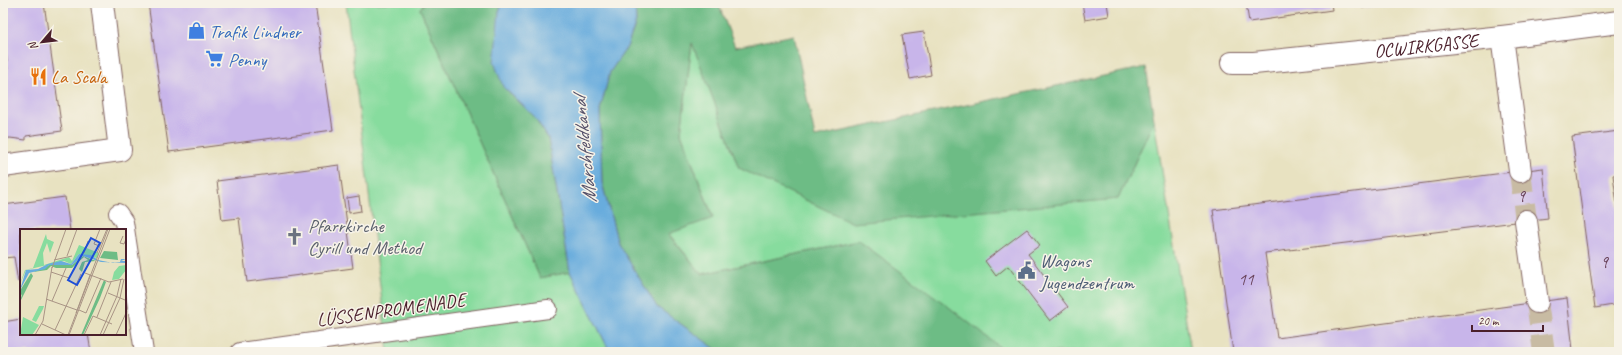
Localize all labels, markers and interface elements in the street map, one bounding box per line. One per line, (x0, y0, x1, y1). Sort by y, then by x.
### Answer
place label: Trafik Lindner (209, 20, 303, 44)
shop icon: Trafik Lindner (186, 21, 206, 41)
north arrow (22, 22, 62, 62)
street label: OCWIRKGASSE (1373, 28, 1482, 63)
text: N (24, 38, 41, 53)
place label: Penny (228, 48, 268, 72)
supermarket icon: Penny (205, 49, 225, 69)
place label: La Scala (51, 65, 109, 89)
restaurant icon: La Scala (28, 66, 48, 86)
water label: Marchfeldkanal (566, 89, 603, 204)
house number: 9 (1517, 186, 1526, 207)
place label: Pfarrkirche Cyrill und Method (308, 214, 424, 260)
church icon: Pfarrkirche Cyrill und Method (285, 226, 305, 246)
inset map (20, 229, 126, 335)
place label: Wagons Jugendzentrum (1039, 249, 1135, 295)
house number: 9 (1600, 252, 1609, 273)
public building icon: Wagons Jugendzentrum (1017, 261, 1037, 281)
house number: 11 (1238, 269, 1255, 290)
street label: LÜSSENPROMENADE (315, 287, 469, 332)
scale bar (1472, 307, 1543, 333)
text: 20 m (1478, 313, 1500, 329)

